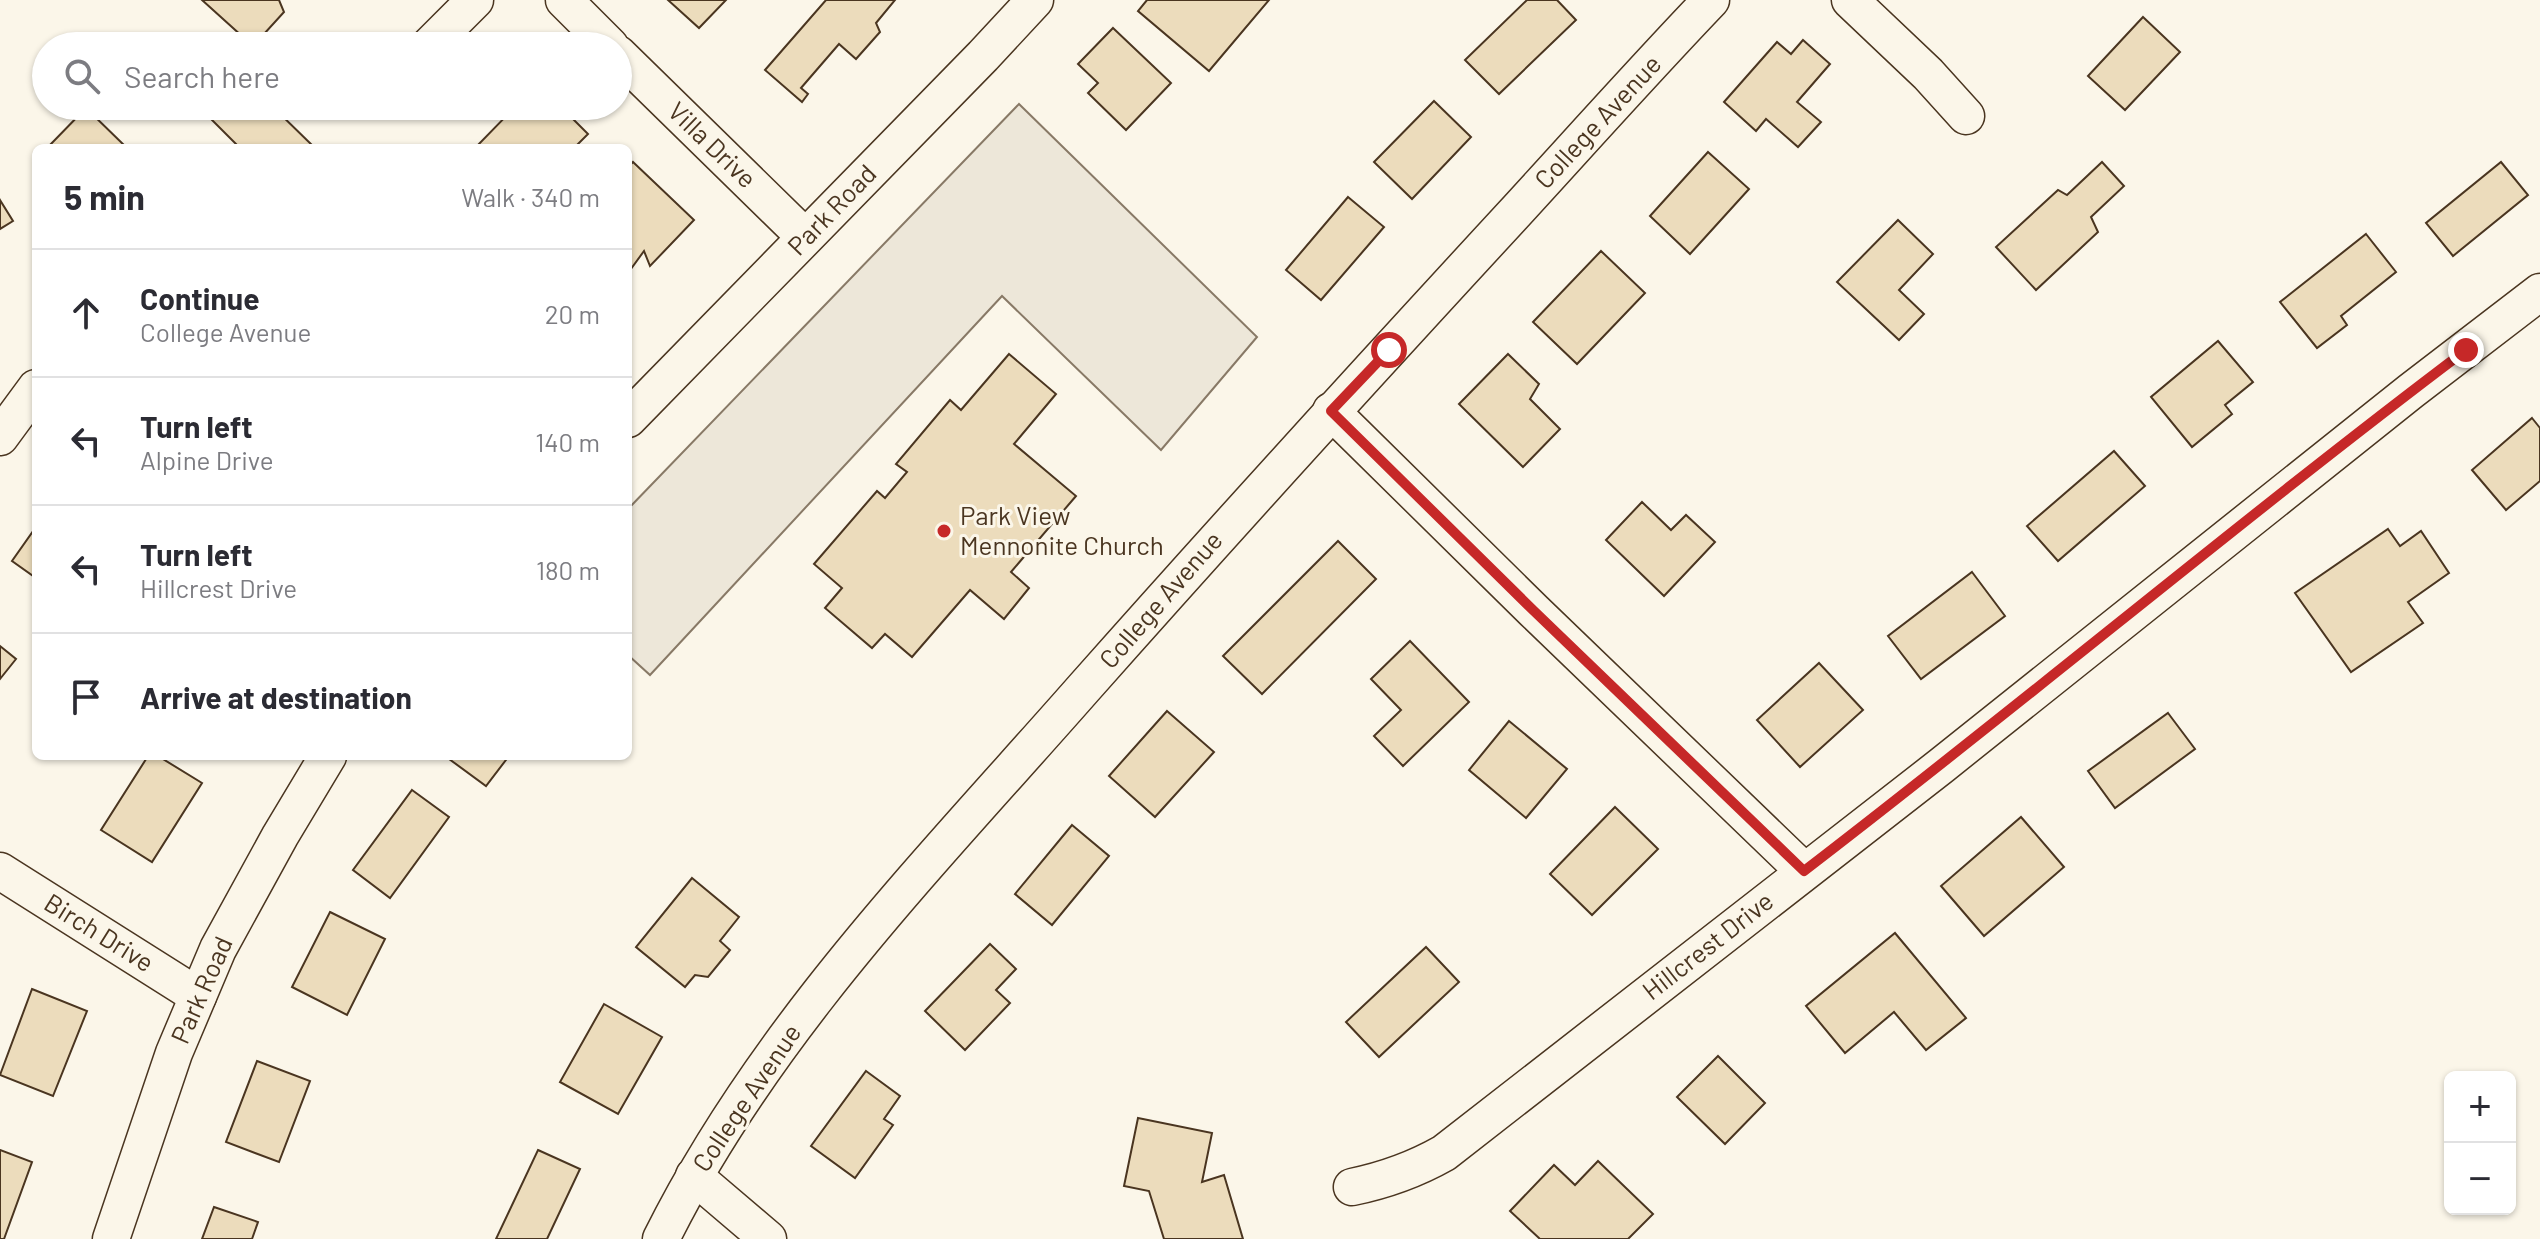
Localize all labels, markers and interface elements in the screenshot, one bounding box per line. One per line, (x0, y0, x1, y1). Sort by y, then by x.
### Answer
search box (32, 32, 632, 120)
street label: College Avenue (1527, 48, 1667, 194)
icon: search (60, 54, 104, 98)
text: Search here (124, 58, 280, 94)
street label: Villa Drive (663, 94, 763, 193)
street label: Park Road (780, 157, 882, 261)
text: 5 min (64, 176, 145, 217)
text: Walk · 340 m (461, 181, 600, 212)
text: Continue (140, 280, 260, 316)
icon: ahead (64, 291, 108, 335)
text: 20 m (545, 298, 600, 329)
text: College Avenue (140, 316, 311, 347)
route start (1371, 332, 1407, 368)
route end (2448, 332, 2484, 368)
text: Turn left (140, 408, 253, 444)
icon: left (64, 419, 108, 463)
text: 140 m (535, 426, 600, 457)
text: Alpine Drive (140, 444, 274, 475)
place label: Park View Mennonite Church (960, 499, 1164, 560)
marker: Park View Mennonite Church (935, 522, 953, 540)
street label: College Avenue (1092, 524, 1228, 674)
text: Turn left (140, 536, 253, 572)
icon: left (64, 547, 108, 591)
text: 180 m (536, 554, 600, 585)
text: Hillcrest Drive (140, 572, 297, 603)
icon: arrive (64, 675, 108, 719)
text: Arrive at destination (140, 679, 412, 715)
street label: Hillcrest Drive (1636, 884, 1779, 1005)
street label: Birch Drive (39, 886, 160, 977)
street label: Park Road (163, 931, 238, 1048)
street label: College Avenue (685, 1017, 807, 1177)
map controls (2444, 1071, 2516, 1215)
button: + (2444, 1071, 2516, 1143)
button: − (2444, 1143, 2516, 1215)

